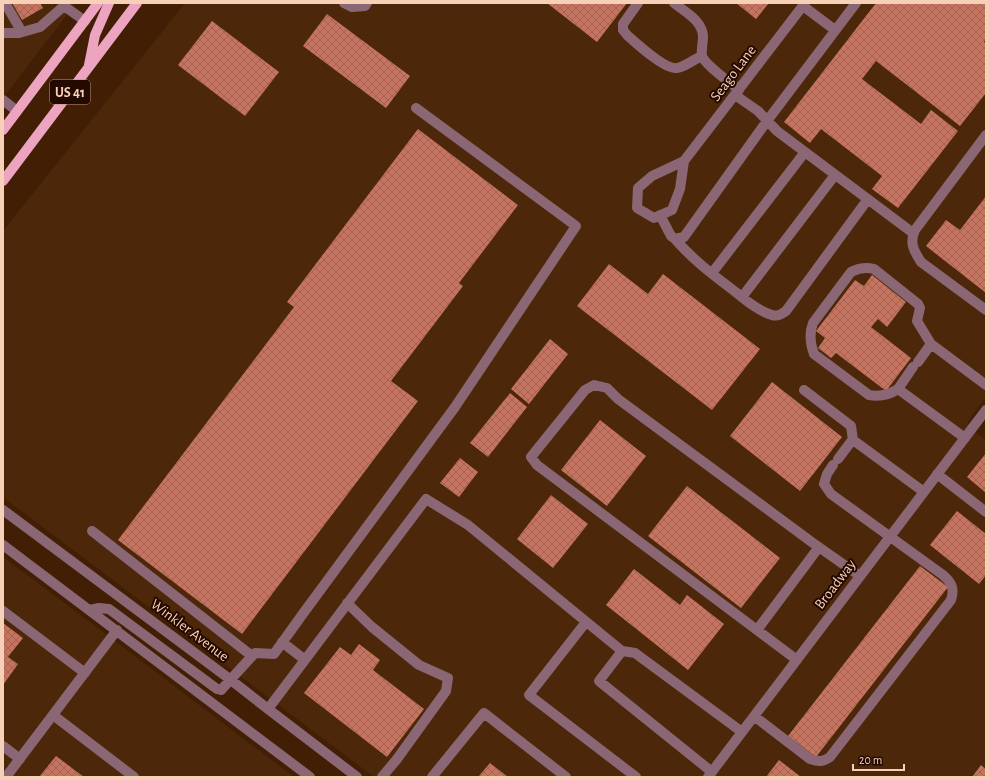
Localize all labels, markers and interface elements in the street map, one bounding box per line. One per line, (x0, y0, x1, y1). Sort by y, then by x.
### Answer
street label: Seago Lane (708, 43, 759, 104)
road number: US 41 (50, 80, 90, 104)
street label: Broadway (812, 556, 859, 612)
street label: Winkler Avenue (148, 596, 232, 665)
scale bar (853, 746, 904, 772)
text: 20 m (859, 754, 882, 766)

